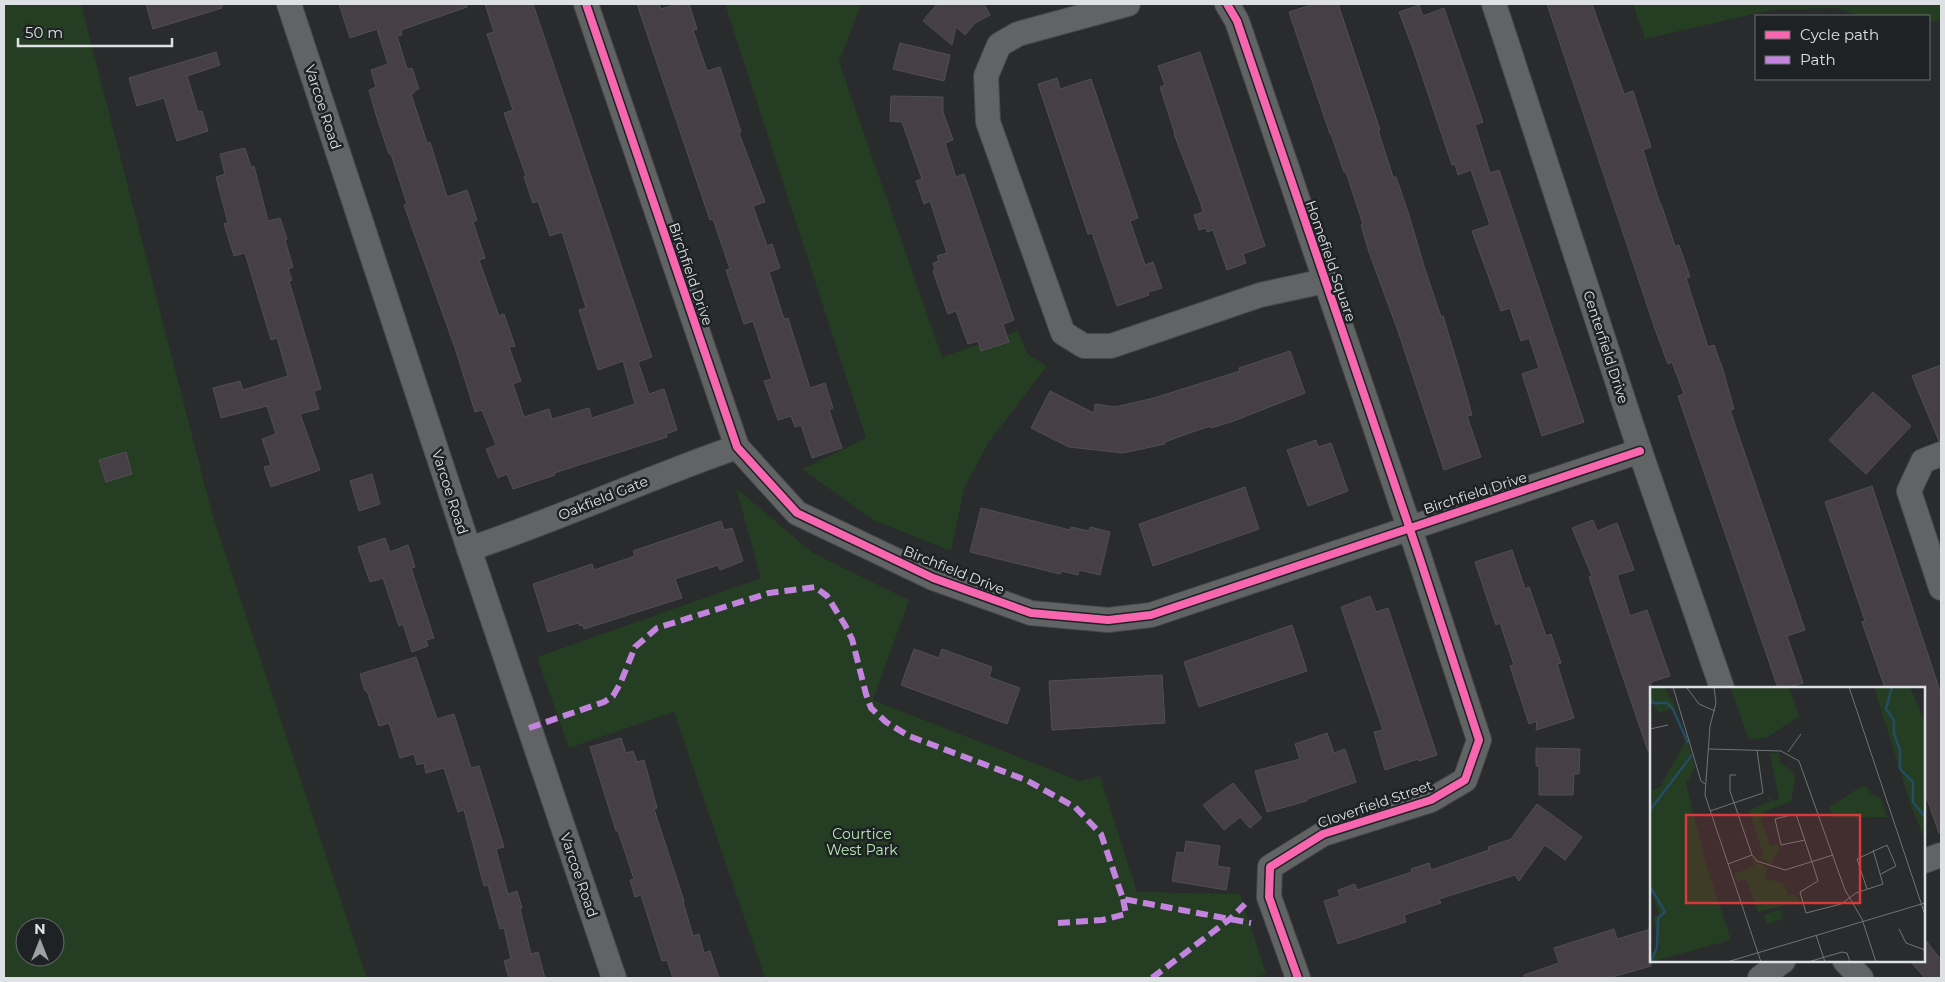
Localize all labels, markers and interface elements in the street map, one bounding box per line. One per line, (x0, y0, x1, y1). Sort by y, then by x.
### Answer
scale bar (18, 15, 171, 47)
legend (1755, 15, 1930, 80)
text: 50 m (25, 23, 63, 42)
text: Cycle path (1800, 25, 1879, 44)
text: Path (1800, 50, 1836, 69)
street label: Varcoe Road (301, 62, 345, 152)
street label: Homefield Square (1302, 198, 1360, 324)
street label: Birchfield Drive (665, 220, 717, 328)
street label: Centerfield Drive (1579, 288, 1633, 406)
street label: Varcoe Road (428, 447, 472, 537)
street label: Birchfield Drive (1421, 468, 1529, 518)
street label: Oakfield Gate (555, 472, 651, 524)
street label: Birchfield Drive (901, 542, 1007, 598)
inset map (1650, 687, 1925, 962)
street label: Cloverfield Street (1315, 776, 1435, 832)
park label: Courtice West Park (826, 825, 898, 859)
street label: Varcoe Road (556, 830, 602, 920)
north arrow (15, 917, 65, 967)
text: N (34, 920, 46, 938)

